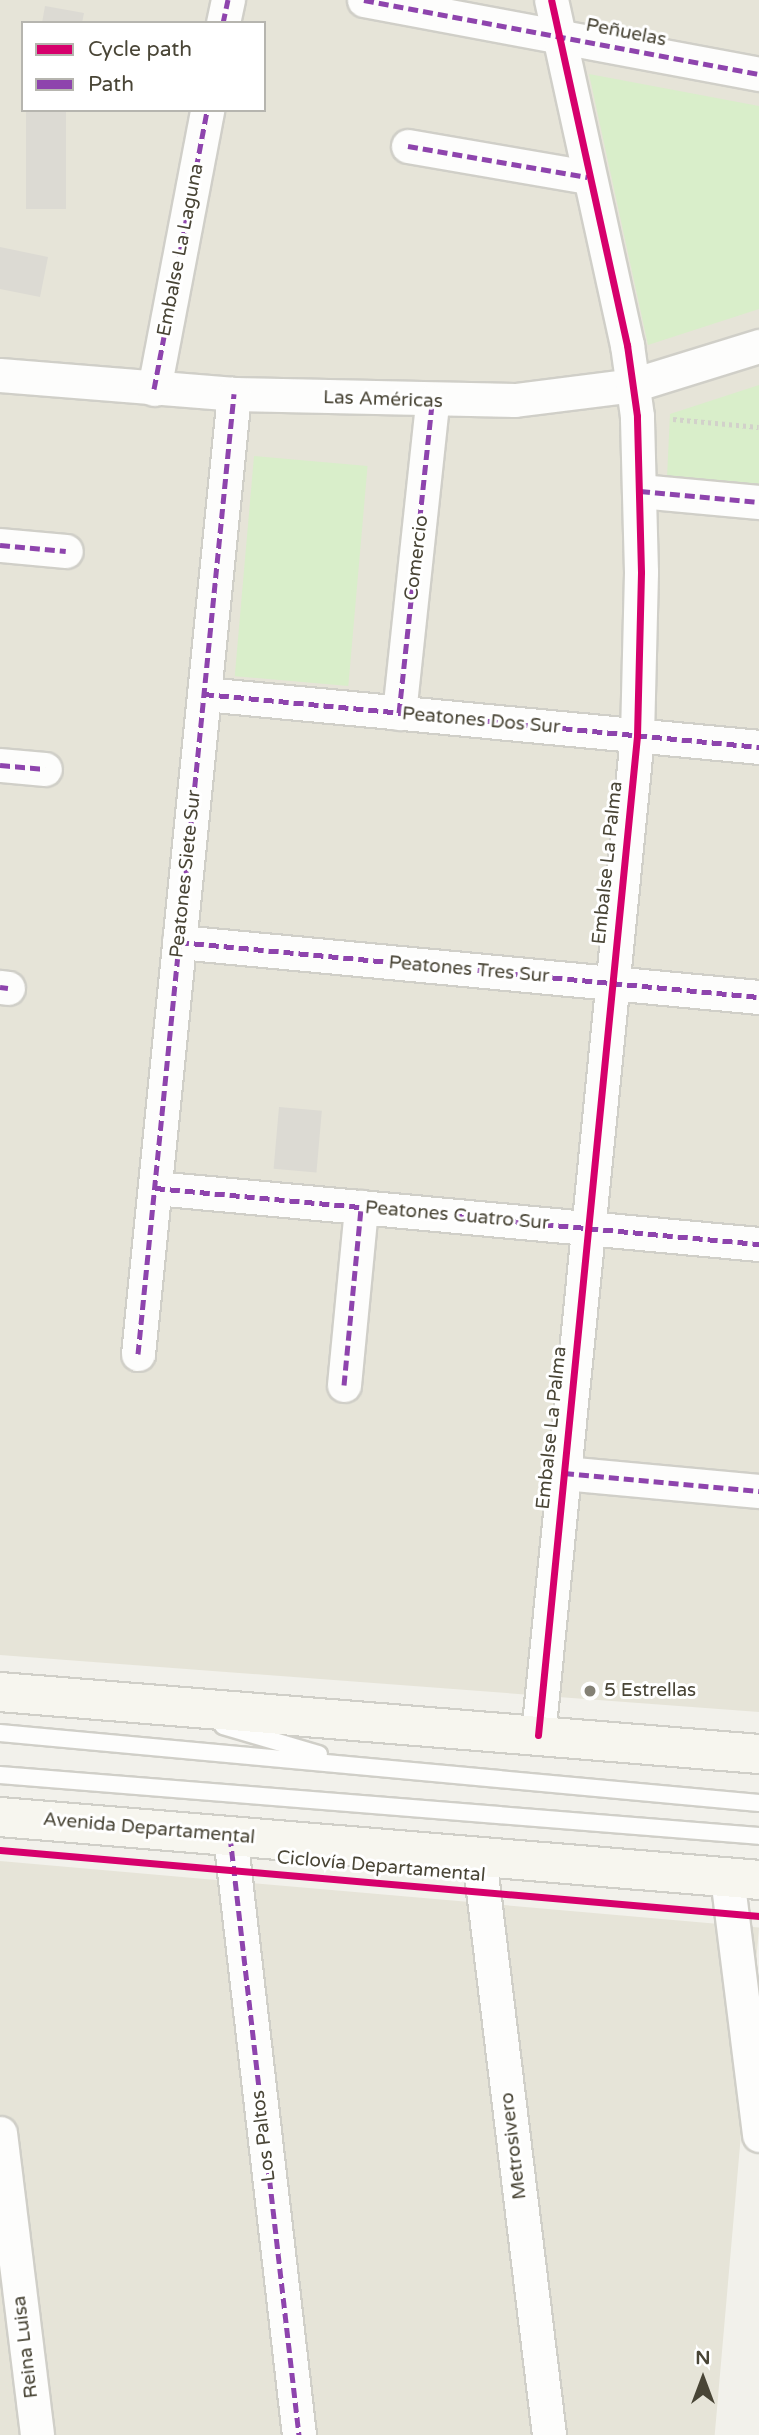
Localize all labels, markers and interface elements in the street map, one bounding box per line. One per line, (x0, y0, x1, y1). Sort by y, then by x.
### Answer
street label: Peñuelas (584, 14, 668, 52)
legend (21, 21, 266, 112)
text: Cycle path (88, 37, 192, 62)
text: Path (88, 72, 134, 97)
street label: Embalse La Laguna (153, 162, 209, 338)
street label: Las Américas (323, 387, 443, 413)
street label: Comercio (400, 514, 434, 602)
street label: Peatones Dos Sur (401, 703, 561, 739)
street label: Embalse La Palma (588, 780, 628, 946)
street label: Peatones Siete Sur (166, 789, 206, 959)
street label: Peatones Tres Sur (388, 952, 550, 988)
street label: Peatones Cuatro Sur (364, 1197, 550, 1235)
street label: Embalse La Palma (532, 1345, 572, 1511)
place label: 5 Estrellas (604, 1680, 696, 1702)
marker: 5 Estrellas (582, 1683, 598, 1699)
street label: Avenida Departamental (42, 1808, 256, 1850)
street label: Ciclovía Departamental (276, 1847, 486, 1887)
street label: Los Paltos (247, 2089, 281, 2183)
street label: Metrosivero (496, 2091, 532, 2201)
street label: Reina Luisa (8, 2294, 44, 2400)
north arrow (668, 2344, 738, 2414)
text: N (695, 2347, 711, 2369)

